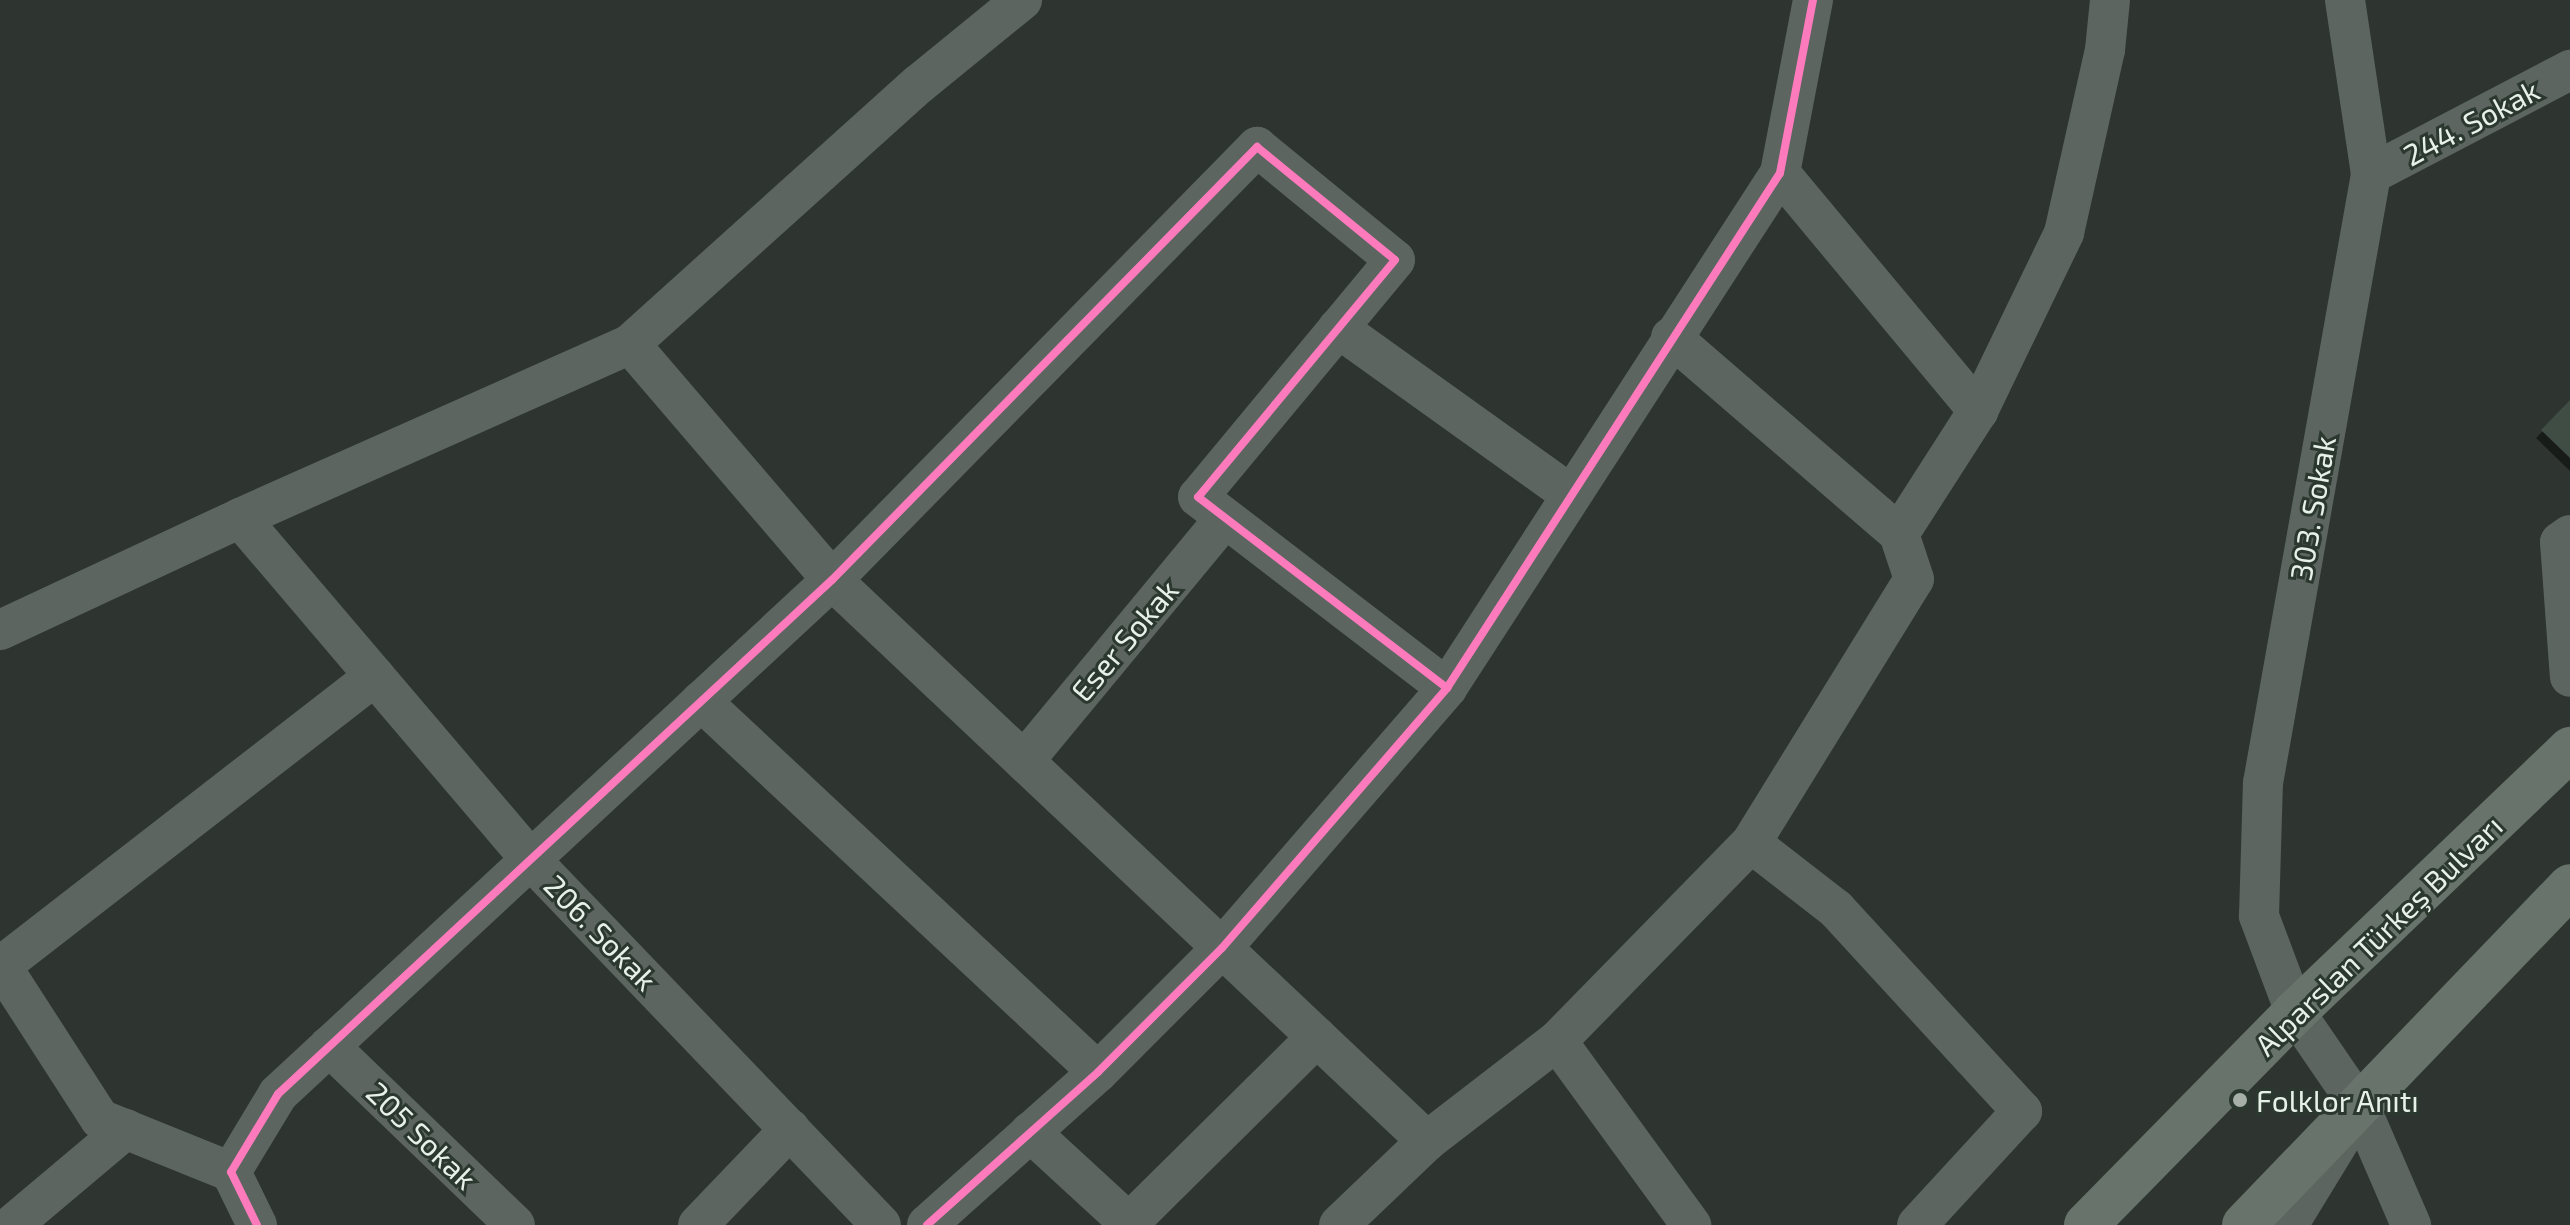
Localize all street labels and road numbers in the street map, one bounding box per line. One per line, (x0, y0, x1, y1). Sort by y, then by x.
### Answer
street label: 244. Sokak (2397, 71, 2545, 173)
street label: 303. Sokak (2282, 433, 2342, 583)
street label: Eser Sokak (1063, 572, 1185, 708)
street label: Alparslan Türkeş Bulvarı (2247, 807, 2509, 1063)
street label: 206. Sokak (537, 867, 665, 997)
street label: 205 Sokak (360, 1074, 484, 1196)

